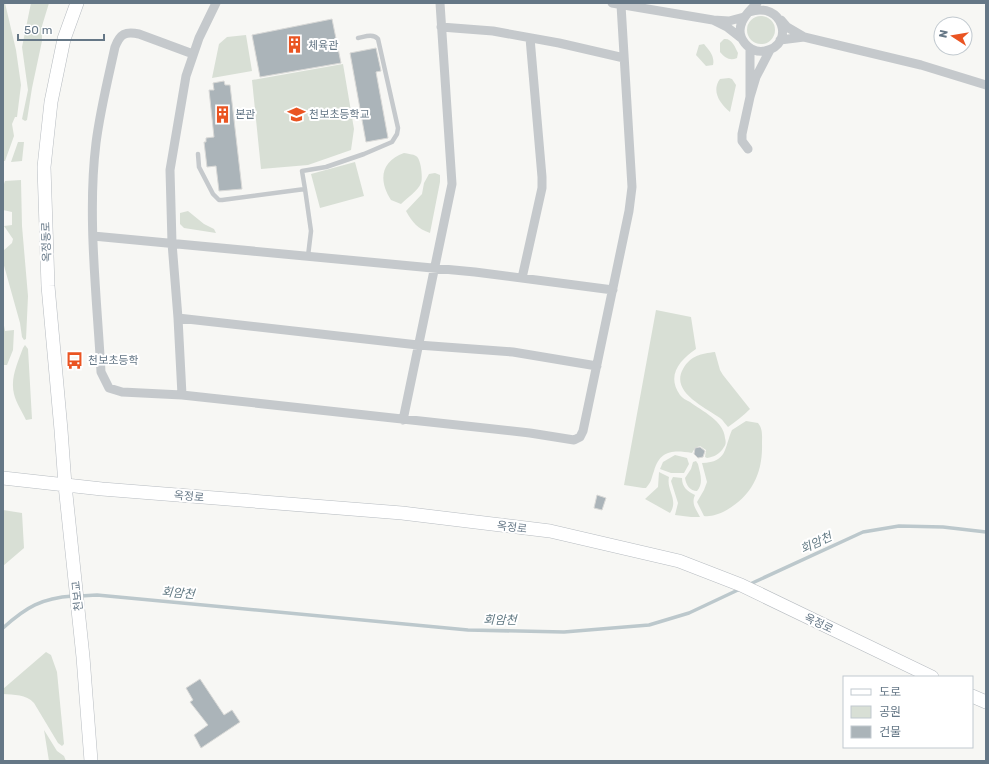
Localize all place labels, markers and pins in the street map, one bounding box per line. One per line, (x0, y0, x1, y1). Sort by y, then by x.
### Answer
building icon: 체육관 (285, 35, 305, 55)
place label: 체육관 (308, 39, 338, 52)
building icon: 본관 (212, 104, 232, 124)
school or university icon: 천보초등학교 (286, 104, 306, 124)
place label: 본관 (235, 108, 255, 121)
place label: 천보초등학교 (309, 108, 370, 121)
bus stop icon: 천보초등학 (65, 350, 85, 370)
place label: 천보초등학 (88, 354, 139, 367)

